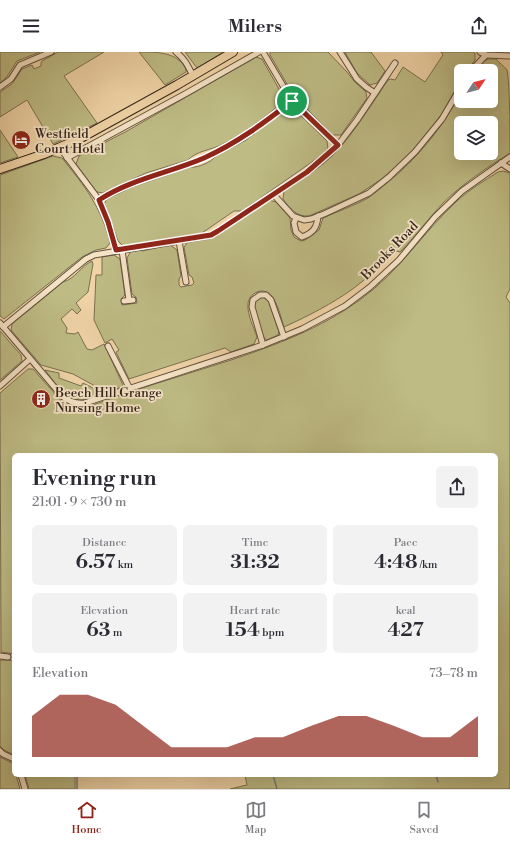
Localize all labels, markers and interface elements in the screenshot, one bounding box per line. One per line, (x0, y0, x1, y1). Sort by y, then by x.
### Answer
icon: menu (20, 15, 42, 37)
text: Milers (228, 15, 282, 38)
icon: share (468, 15, 490, 37)
north arrow (454, 64, 498, 108)
map controls (454, 64, 498, 160)
pin (275, 84, 309, 118)
icon: arrive (281, 90, 303, 112)
button: layers (454, 116, 498, 160)
place label: Westfield Court Hotel (34, 126, 105, 157)
hotel icon: Westfield Court Hotel (10, 129, 32, 151)
street label: Brooks Road (357, 218, 422, 284)
place label: Beech Hill Grange Nursing Home (54, 385, 162, 416)
building icon: Beech Hill Grange Nursing Home (30, 388, 52, 410)
text: Evening run (32, 465, 157, 492)
button: share (436, 466, 478, 508)
text: 21:01 · 9 × 730 m (32, 494, 126, 510)
text: Distance (82, 536, 127, 550)
text: Time (242, 536, 268, 550)
text: Pace (394, 536, 417, 550)
text: 6.57 (75, 550, 116, 575)
text: 31:32 (230, 550, 280, 575)
text: 4:48 (374, 550, 418, 575)
text: km (116, 558, 133, 572)
text: /km (418, 558, 437, 572)
text: Elevation (81, 604, 128, 618)
text: Heart rate (230, 604, 280, 618)
text: kcal (396, 604, 416, 618)
text: 63 (86, 618, 110, 643)
text: 154 (225, 618, 260, 643)
text: 427 (388, 618, 424, 643)
text: m (110, 626, 122, 640)
text: bpm (260, 626, 284, 640)
text: Elevation (32, 665, 88, 681)
text: 73–78 m (429, 665, 478, 681)
tab: Home (71, 799, 102, 837)
tab: Map (245, 799, 267, 837)
tab: Saved (410, 799, 439, 837)

